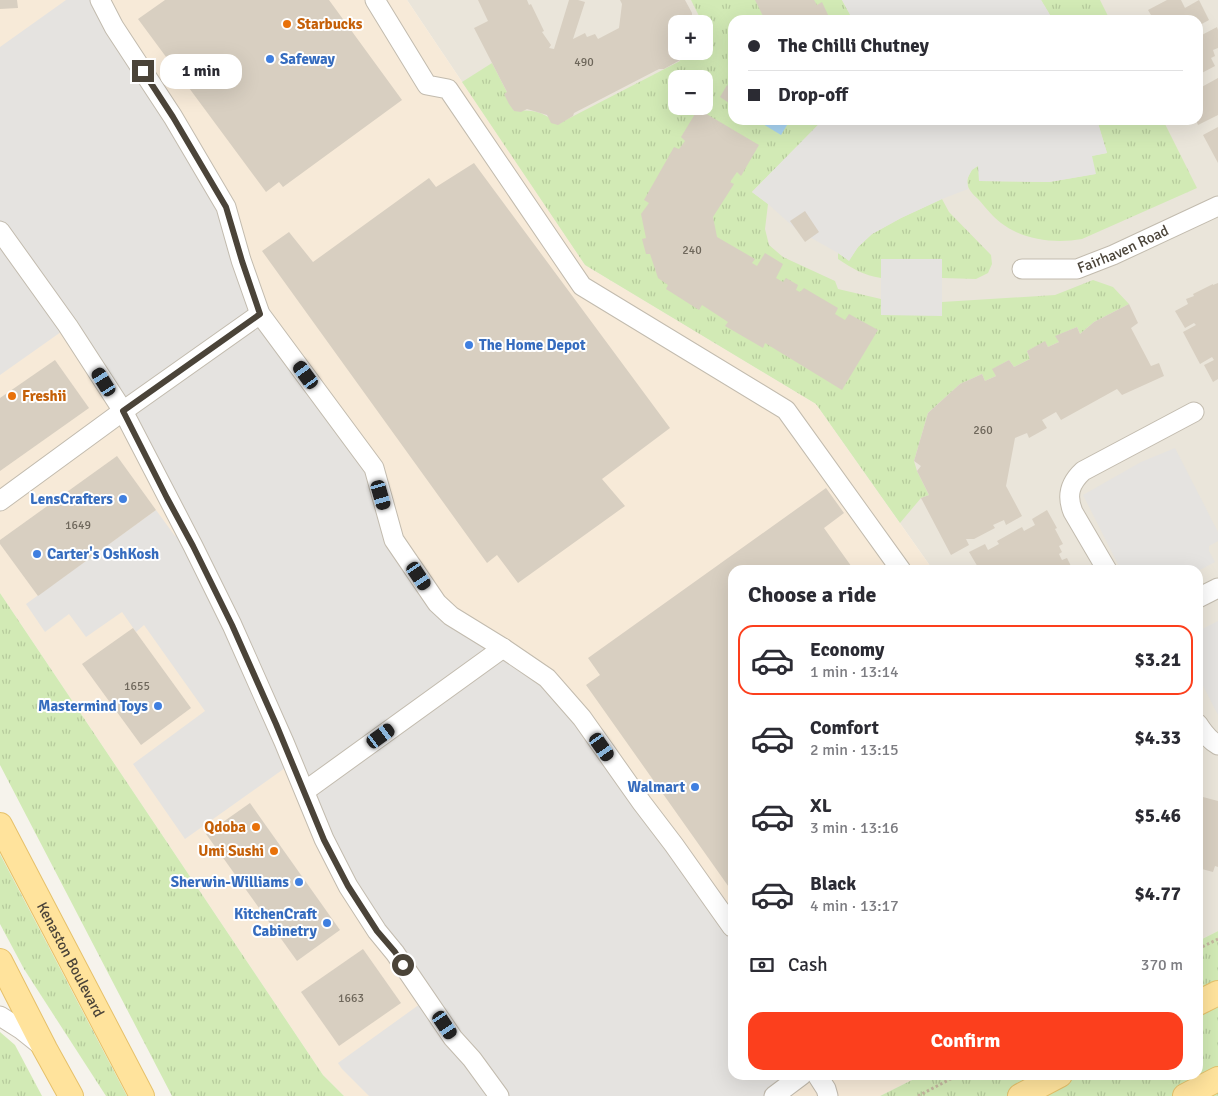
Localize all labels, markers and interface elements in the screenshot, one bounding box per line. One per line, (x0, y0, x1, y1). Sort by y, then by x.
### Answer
place label: Starbucks (297, 15, 363, 33)
map controls (668, 15, 713, 115)
button: + (668, 15, 713, 60)
marker: Starbucks (281, 18, 293, 30)
text: The Chilli Chutney (778, 34, 929, 58)
place label: Safeway (280, 50, 336, 68)
marker: Safeway (264, 53, 276, 65)
callout: 1 min (160, 54, 243, 88)
house number: 490 (574, 55, 594, 70)
route end (132, 60, 154, 82)
text: 1 min (182, 61, 220, 81)
button: − (668, 70, 713, 115)
text: Drop-off (778, 83, 848, 107)
street label: Fairhaven Road (1075, 221, 1172, 277)
house number: 240 (682, 243, 702, 258)
place label: The Home Depot (479, 336, 586, 354)
marker: The Home Depot (463, 339, 475, 351)
car (291, 358, 320, 392)
car (89, 365, 118, 399)
place label: Freshii (22, 387, 67, 405)
marker: Freshii (6, 390, 18, 402)
house number: 260 (973, 423, 993, 438)
car (369, 479, 392, 511)
place label: LensCrafters (30, 490, 113, 508)
marker: LensCrafters (117, 493, 129, 505)
house number: 1649 (65, 518, 91, 533)
place label: Carter's OshKosh (47, 545, 159, 563)
marker: Carter's OshKosh (31, 548, 43, 560)
car (404, 559, 433, 593)
text: Choose a ride (748, 581, 876, 608)
icon: car (750, 638, 795, 683)
text: Economy (810, 638, 884, 662)
text: $3.21 (1135, 648, 1181, 672)
text: 1 min · 13:14 (810, 662, 899, 682)
house number: 1655 (124, 679, 150, 694)
place label: Mastermind Toys (38, 697, 148, 715)
marker: Mastermind Toys (152, 700, 164, 712)
icon: car (750, 716, 795, 761)
text: Comfort (810, 716, 879, 740)
car (364, 721, 397, 751)
text: $4.33 (1135, 726, 1181, 750)
car (587, 730, 616, 764)
text: 2 min · 13:15 (810, 740, 899, 760)
place label: Walmart (628, 778, 685, 796)
marker: Walmart (689, 781, 701, 793)
icon: car (750, 794, 795, 839)
text: XL (810, 794, 832, 818)
text: $5.46 (1135, 804, 1181, 828)
place label: Qdoba (204, 818, 246, 836)
text: 3 min · 13:16 (810, 818, 899, 838)
marker: Qdoba (250, 821, 262, 833)
place label: Umi Sushi (198, 842, 264, 860)
marker: Umi Sushi (268, 845, 280, 857)
icon: car (750, 872, 795, 917)
text: Black (810, 872, 856, 896)
place label: Sherwin-Williams (171, 873, 289, 891)
marker: Sherwin-Williams (293, 876, 305, 888)
text: $4.77 (1135, 882, 1181, 906)
text: 4 min · 13:17 (810, 896, 899, 916)
street label: Kenaston Boulevard (33, 899, 108, 1020)
place label: KitchenCraft Cabinetry (234, 905, 318, 940)
marker: KitchenCraft Cabinetry (321, 917, 333, 929)
icon: cash (748, 951, 776, 979)
text: Cash (788, 953, 828, 977)
route start (392, 954, 414, 976)
text: 370 m (1141, 955, 1183, 975)
house number: 1663 (338, 991, 364, 1006)
car (430, 1008, 459, 1042)
button: Confirm (748, 1012, 1183, 1070)

